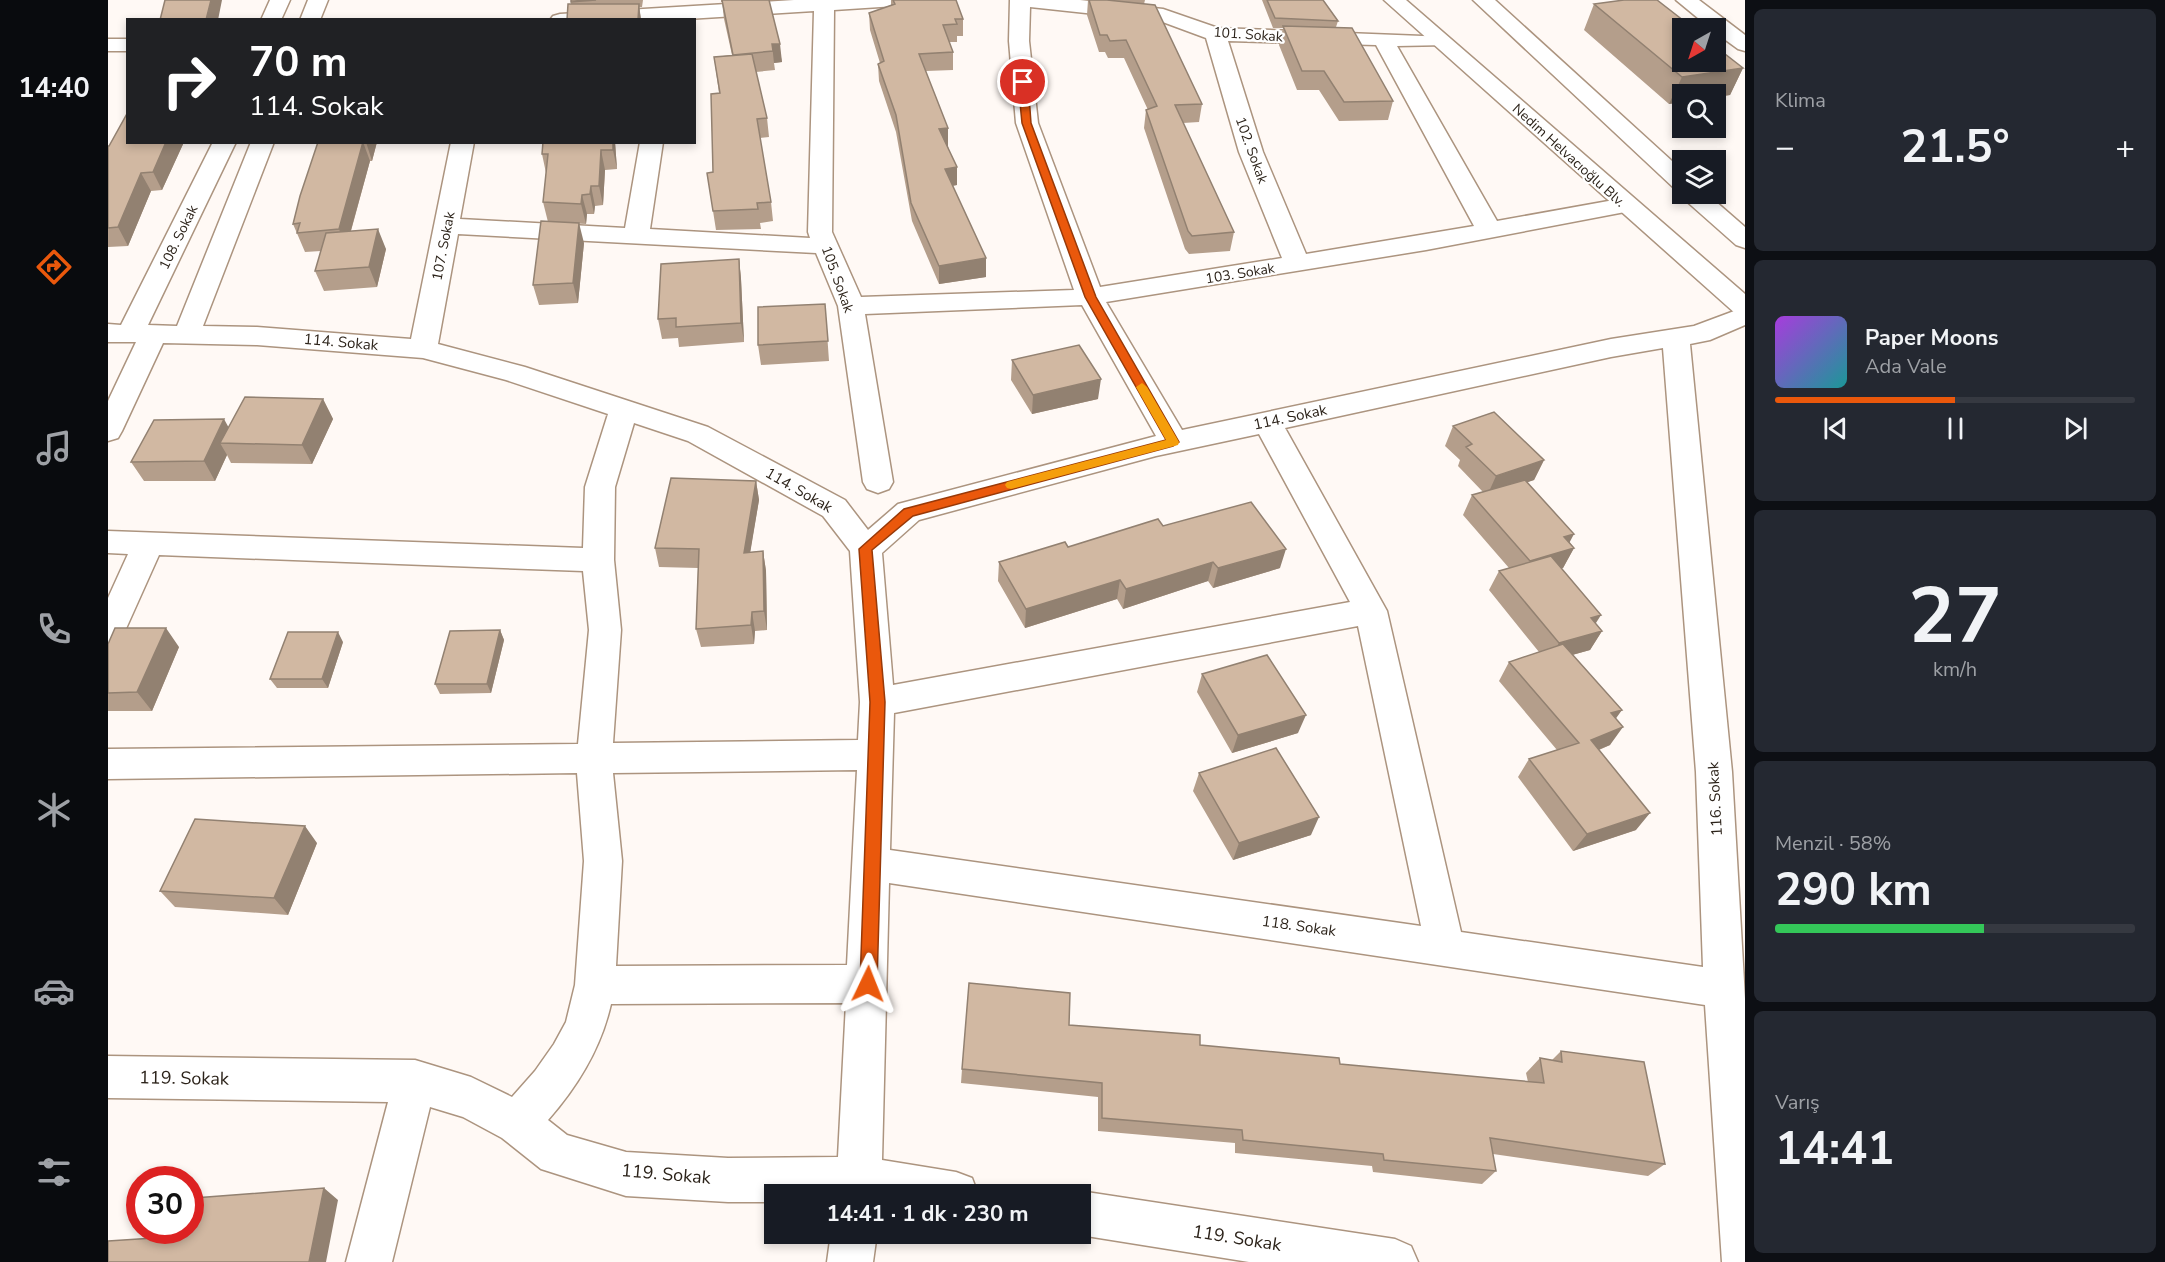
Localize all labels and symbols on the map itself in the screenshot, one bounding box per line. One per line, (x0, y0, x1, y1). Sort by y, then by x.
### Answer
north arrow (1672, 18, 1726, 72)
street label: 101. Sokak (1213, 23, 1284, 46)
pin (997, 56, 1048, 107)
street label: Nedim Helvacıoğlu Blv. (1508, 99, 1629, 211)
street label: 102. Sokak (1231, 114, 1273, 187)
street label: 108. Sokak (155, 201, 203, 273)
street label: 107. Sokak (428, 209, 460, 282)
street label: 105. Sokak (817, 243, 859, 316)
street label: 103. Sokak (1204, 259, 1277, 288)
street label: 114. Sokak (303, 329, 380, 355)
street label: 114. Sokak (1251, 399, 1329, 435)
street label: 114. Sokak (762, 463, 837, 518)
street label: 116. Sokak (1703, 761, 1727, 837)
street label: 118. Sokak (1261, 911, 1338, 941)
position arrow (836, 952, 900, 1016)
street label: 119. Sokak (139, 1065, 230, 1091)
street label: 119. Sokak (620, 1158, 713, 1190)
speed limit sign: 30 (126, 1166, 204, 1244)
street label: 119. Sokak (1191, 1219, 1284, 1257)

